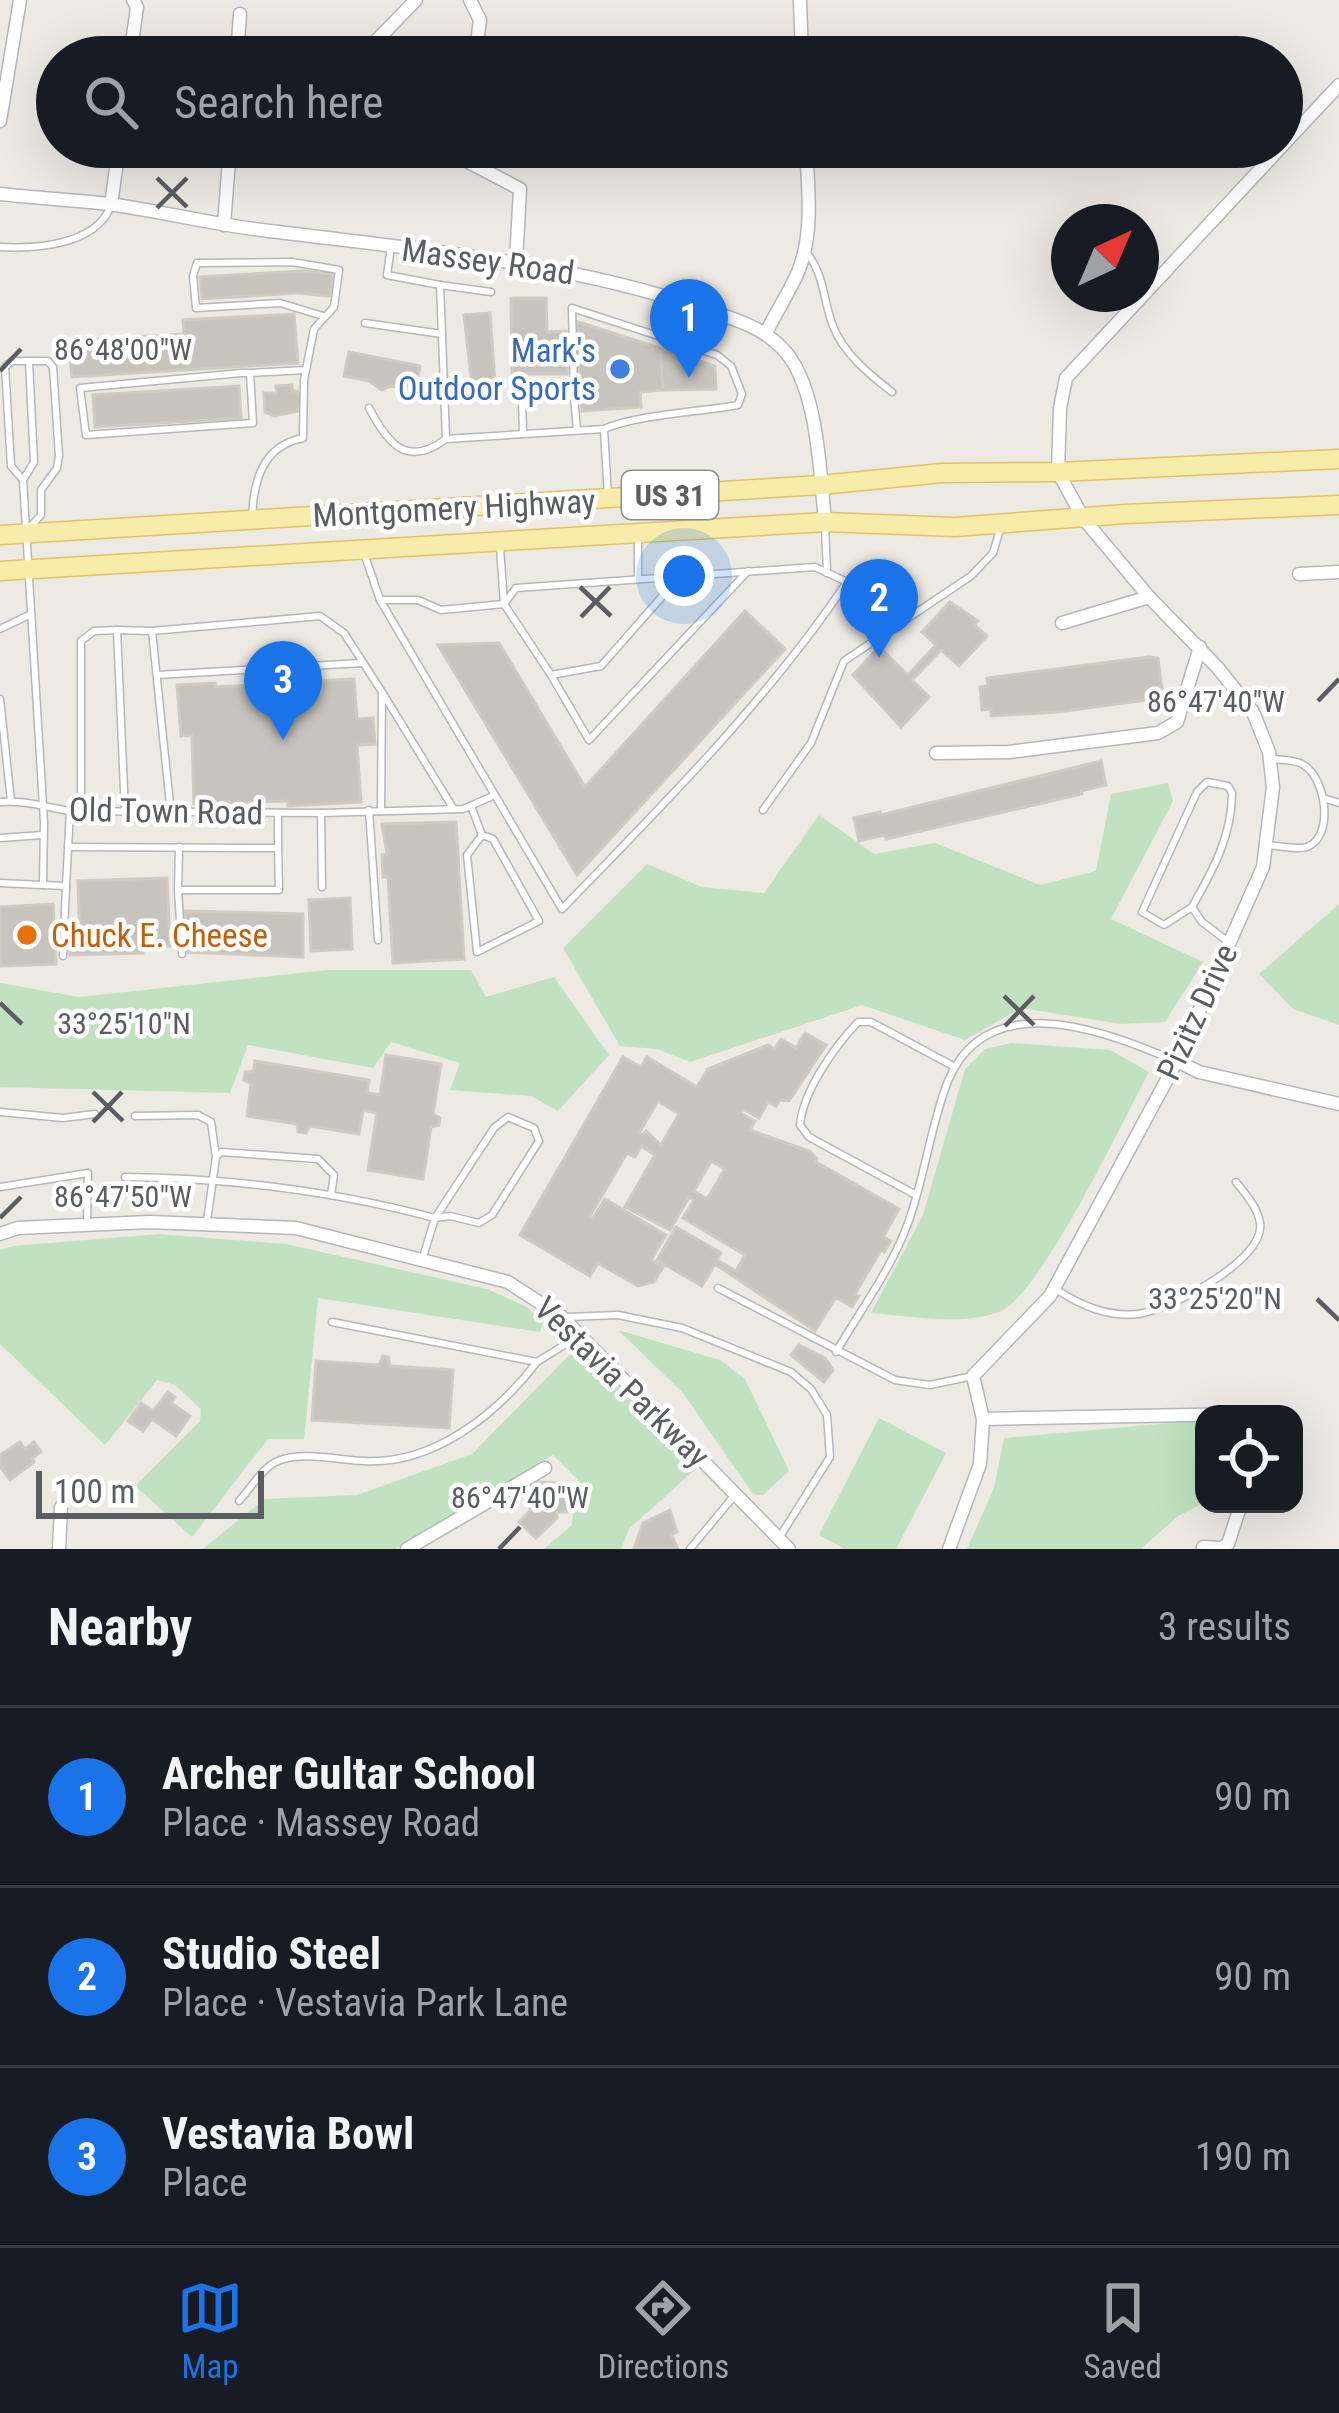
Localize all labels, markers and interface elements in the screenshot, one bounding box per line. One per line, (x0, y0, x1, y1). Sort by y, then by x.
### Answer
search box (36, 36, 1303, 168)
icon: search (78, 69, 144, 135)
text: Search here (174, 76, 383, 129)
north arrow (1051, 204, 1159, 312)
street label: Massey Road (399, 230, 577, 292)
pin: 1 (650, 279, 728, 378)
place label: Mark's Outdoor Sports (398, 331, 596, 408)
text: 86°48'00"W (54, 332, 192, 367)
marker: Mark's Outdoor Sports (607, 356, 633, 382)
road number: US 31 (622, 471, 718, 519)
street label: Montgomery Highway (312, 481, 597, 535)
your location (654, 546, 714, 606)
pin: 2 (840, 559, 918, 658)
pin: 3 (244, 641, 322, 740)
text: 86°47'40"W (1147, 684, 1285, 719)
street label: Old Town Road (69, 790, 263, 832)
place label: Chuck E. Cheese (51, 916, 268, 955)
marker: Chuck E. Cheese (14, 922, 40, 948)
street label: Pizitz Drive (1149, 938, 1245, 1086)
text: 33°25'10"N (57, 1006, 191, 1041)
text: 86°47'50"W (54, 1179, 192, 1214)
text: 33°25'20"N (1148, 1281, 1282, 1316)
street label: Vestavia Parkway (526, 1289, 718, 1476)
map controls (1195, 1405, 1303, 1513)
button: locate (1195, 1405, 1303, 1513)
scale bar (36, 1465, 264, 1518)
text: 100 m (54, 1472, 135, 1511)
text: 86°47'40"W (451, 1480, 589, 1515)
text: Nearby (48, 1598, 192, 1657)
text: 3 results (1158, 1604, 1291, 1650)
text: Archer Gultar School (162, 1747, 536, 1800)
text: 1 (77, 1774, 97, 1820)
text: 90 m (1214, 1774, 1291, 1820)
text: Place · Massey Road (162, 1800, 480, 1846)
text: Studio Steel (162, 1927, 381, 1980)
text: 2 (77, 1954, 97, 2000)
text: 90 m (1214, 1954, 1291, 2000)
text: Place · Vestavia Park Lane (162, 1980, 568, 2026)
text: Vestavia Bowl (162, 2107, 414, 2160)
text: 3 (77, 2134, 97, 2180)
text: 190 m (1195, 2134, 1291, 2180)
text: Place (162, 2160, 248, 2206)
tab: Map (177, 2275, 243, 2386)
tab: Directions (597, 2275, 729, 2386)
tab: Saved (1083, 2275, 1162, 2386)

